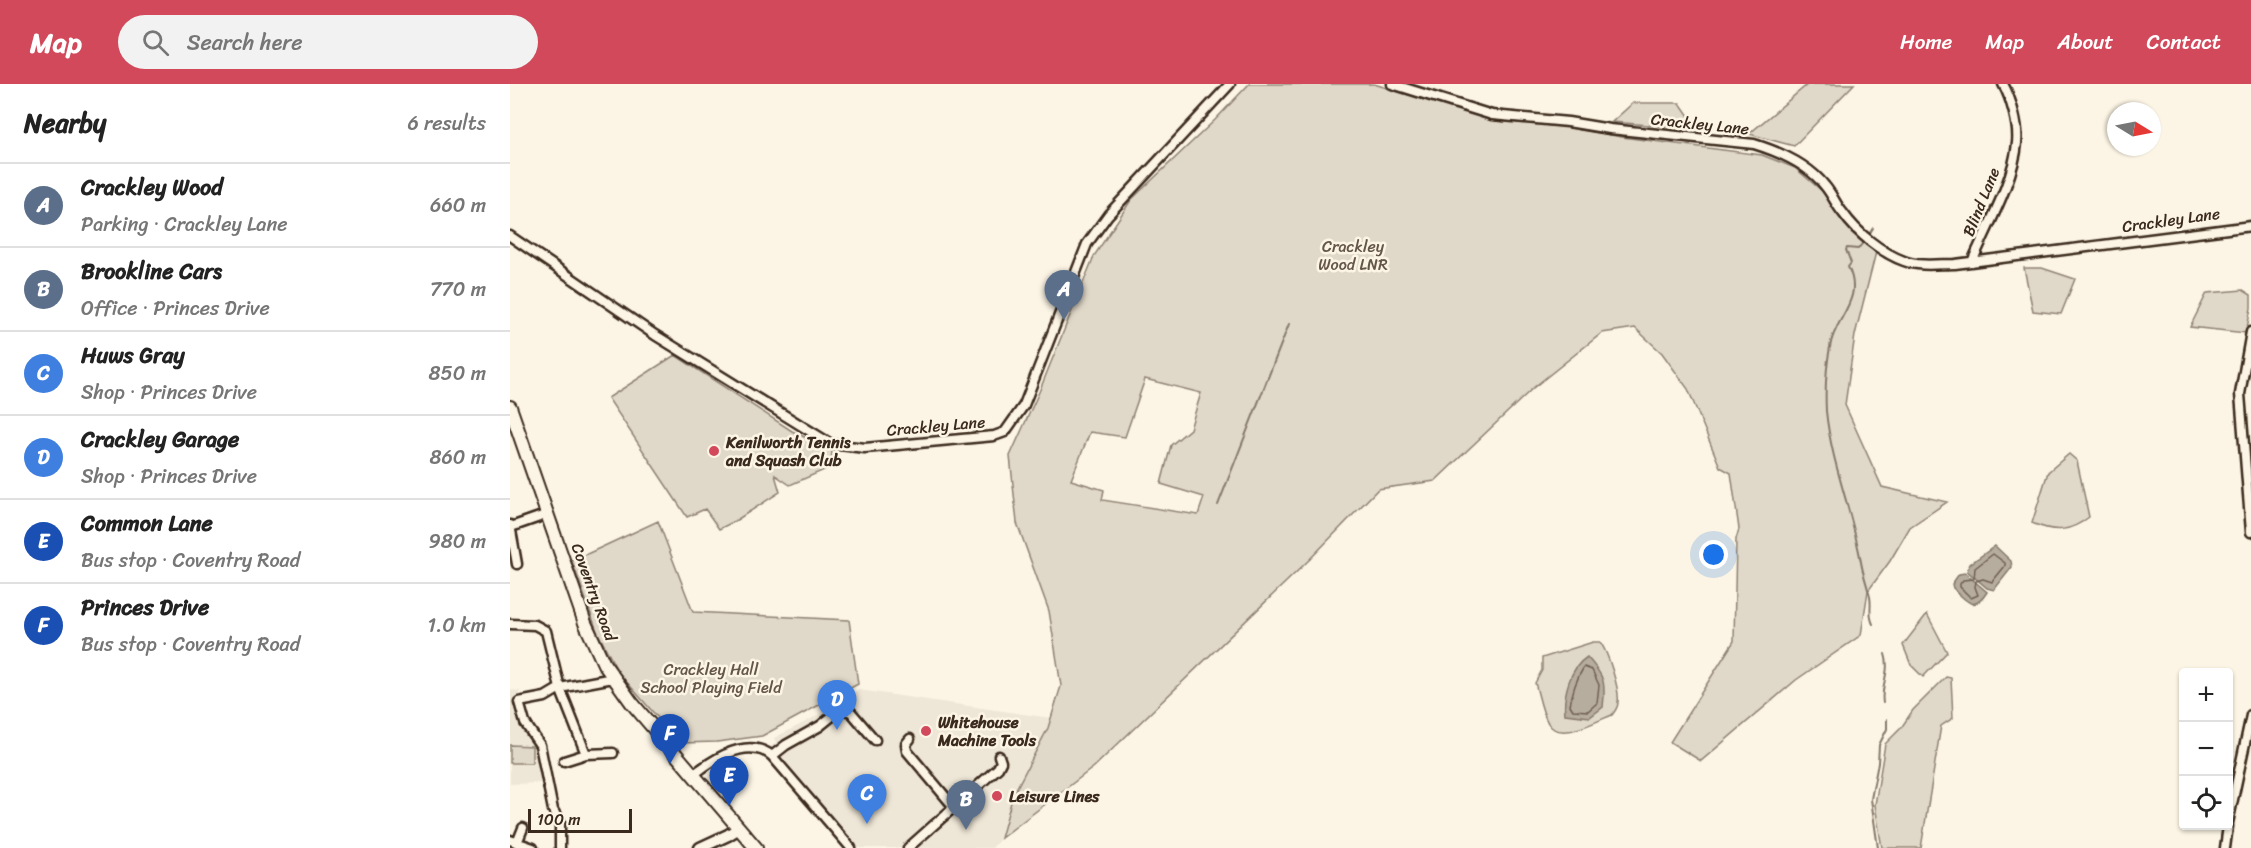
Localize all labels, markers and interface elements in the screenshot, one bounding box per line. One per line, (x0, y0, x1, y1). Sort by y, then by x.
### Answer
search box (118, 15, 538, 69)
text: Map (30, 18, 82, 67)
text: Search here (187, 23, 303, 62)
text: Home (1900, 23, 1952, 61)
text: Map (1985, 23, 2024, 61)
text: About (2057, 23, 2114, 61)
text: Contact (2147, 23, 2221, 61)
icon: search (139, 26, 172, 59)
text: Nearby (24, 100, 106, 146)
north arrow (2107, 102, 2161, 156)
street label: Crackley Lane (1649, 104, 1751, 144)
text: 6 results (407, 106, 486, 141)
street label: Blind Lane (1954, 163, 2008, 241)
text: Crackley Wood (81, 168, 223, 207)
text: A (37, 188, 50, 223)
text: 660 m (430, 188, 486, 223)
street label: Crackley Lane (2120, 199, 2222, 241)
text: Parking · Crackley Lane (81, 207, 288, 242)
park label: Crackley Wood LNR (1318, 232, 1388, 279)
text: Brookline Cars (81, 252, 222, 291)
pin: A (1044, 270, 1084, 320)
text: B (37, 272, 50, 307)
text: 770 m (430, 272, 486, 307)
text: Office · Princes Drive (81, 291, 270, 326)
text: Huws Gray (81, 336, 185, 375)
text: C (37, 356, 50, 391)
text: 850 m (429, 356, 486, 391)
text: Shop · Princes Drive (81, 375, 257, 410)
street label: Crackley Lane (886, 407, 986, 445)
text: Crackley Garage (81, 420, 239, 459)
place label: Kenilworth Tennis and Squash Club (725, 428, 851, 475)
text: D (38, 440, 49, 475)
text: 860 m (429, 440, 486, 475)
marker: Kenilworth Tennis and Squash Club (707, 444, 721, 458)
text: Shop · Princes Drive (81, 459, 257, 494)
text: Common Lane (81, 504, 213, 543)
text: E (38, 524, 49, 559)
text: 980 m (428, 524, 486, 559)
street label: Coventry Road (563, 539, 626, 646)
your location (1699, 540, 1728, 569)
text: Bus stop · Coventry Road (81, 543, 300, 578)
text: Princes Drive (81, 588, 209, 627)
text: F (38, 608, 49, 643)
text: 1.0 km (428, 608, 486, 643)
text: Bus stop · Coventry Road (81, 627, 300, 662)
park label: Crackley Hall School Playing Field (640, 655, 783, 702)
map controls (2179, 668, 2233, 830)
button: + (2179, 668, 2233, 722)
pin: D (818, 680, 856, 730)
place label: Whitehouse Machine Tools (937, 708, 1037, 755)
pin: F (650, 714, 690, 764)
button: − (2179, 722, 2233, 776)
marker: Whitehouse Machine Tools (919, 724, 933, 738)
pin: E (710, 756, 748, 806)
pin: C (848, 774, 886, 824)
button: locate (2179, 776, 2233, 830)
pin: B (946, 780, 986, 830)
place label: Leisure Lines (1009, 782, 1100, 811)
marker: Leisure Lines (990, 789, 1004, 803)
text: 100 m (537, 805, 581, 834)
scale bar (528, 806, 632, 834)

